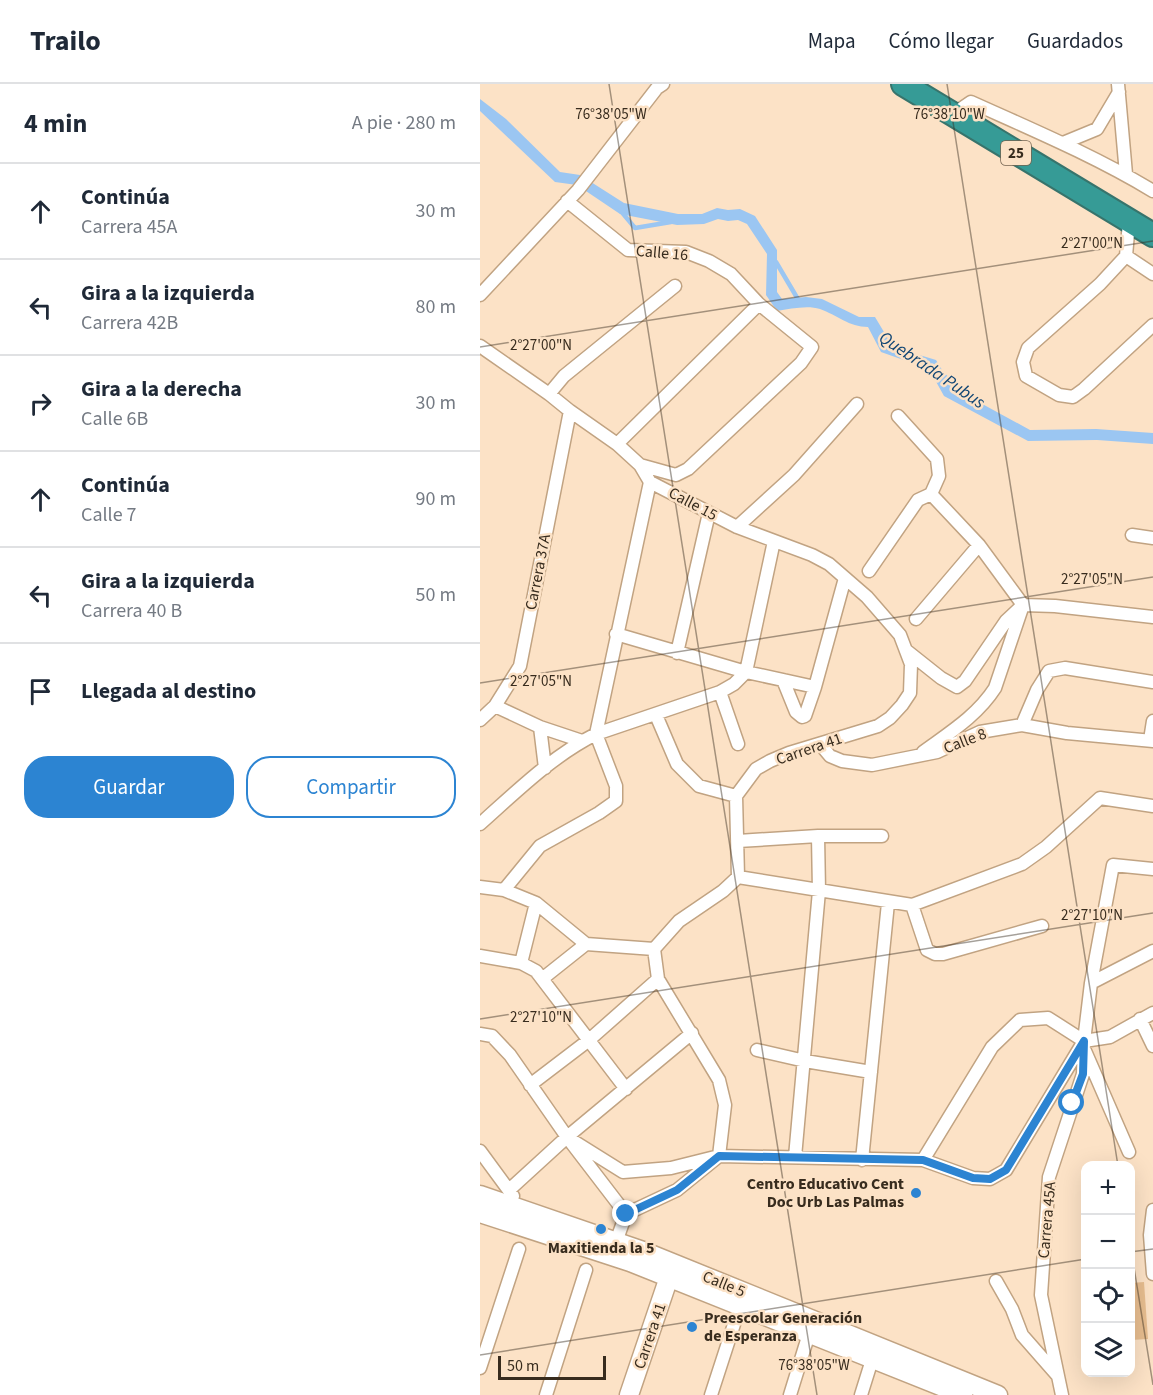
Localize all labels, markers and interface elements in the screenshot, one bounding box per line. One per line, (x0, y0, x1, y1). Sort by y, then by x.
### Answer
text: Trailo (30, 21, 101, 61)
text: Mapa (808, 26, 856, 56)
text: Cómo llegar (889, 26, 994, 56)
text: Guardados (1027, 26, 1123, 56)
text: 76°38'05"W (575, 104, 647, 125)
text: 76°38'10"W (913, 104, 985, 125)
text: 4 min (24, 105, 87, 142)
text: A pie · 280 m (352, 109, 456, 137)
road number: 25 (1001, 141, 1031, 165)
text: Continúa (81, 181, 170, 213)
icon: ahead (24, 195, 57, 228)
text: 30 m (416, 197, 456, 225)
text: Carrera 45A (81, 213, 177, 241)
text: 2°27'00"N (1061, 233, 1123, 254)
street label: Calle 16 (635, 240, 689, 266)
text: Gira a la izquierda (81, 277, 255, 309)
icon: left (24, 291, 57, 324)
text: 80 m (416, 293, 456, 321)
text: Carrera 42B (81, 309, 178, 337)
water label: Quebrada Pubus (874, 325, 990, 415)
text: 2°27'00"N (510, 335, 572, 356)
text: Gira a la derecha (81, 373, 242, 405)
icon: right (24, 387, 57, 420)
text: 30 m (416, 389, 456, 417)
text: Calle 6B (81, 405, 148, 433)
text: Continúa (81, 469, 170, 501)
street label: Calle 15 (665, 482, 721, 526)
icon: ahead (24, 483, 57, 516)
text: 90 m (416, 485, 456, 513)
text: Calle 7 (81, 501, 137, 529)
street label: Carrera 37A (520, 532, 556, 612)
text: Gira a la izquierda (81, 565, 255, 597)
text: 2°27'05"N (1061, 569, 1123, 590)
icon: left (24, 579, 57, 612)
text: 50 m (416, 581, 456, 609)
text: Carrera 40 B (81, 597, 182, 625)
text: 2°27'05"N (510, 671, 572, 692)
icon: arrive (24, 675, 57, 708)
text: Llegada al destino (81, 675, 256, 707)
street label: Calle 8 (940, 723, 990, 759)
street label: Carrera 41 (773, 727, 845, 771)
button: Guardar (24, 756, 234, 818)
button: Compartir (246, 756, 456, 818)
text: 2°27'10"N (1061, 905, 1123, 926)
text: 2°27'10"N (510, 1007, 572, 1028)
route start (1058, 1089, 1084, 1115)
map controls (1081, 1161, 1135, 1377)
button: + (1081, 1161, 1135, 1215)
place label: Centro Educativo Cent Doc Urb Las Palmas (747, 1173, 904, 1213)
street label: Carrera 45A (1033, 1180, 1061, 1259)
marker: Centro Educativo Cent Doc Urb Las Palmas (909, 1186, 923, 1200)
route end (612, 1200, 638, 1226)
button: − (1081, 1215, 1135, 1269)
marker: Maxitienda la 5 (594, 1222, 608, 1236)
place label: Maxitienda la 5 (548, 1237, 654, 1259)
street label: Calle 5 (699, 1265, 749, 1303)
button: locate (1081, 1269, 1135, 1323)
street label: Carrera 41 (628, 1300, 672, 1372)
place label: Preescolar Generación de Esperanza (704, 1307, 862, 1347)
marker: Preescolar Generación de Esperanza (685, 1320, 699, 1334)
button: layers (1081, 1323, 1135, 1377)
scale bar (498, 1353, 606, 1380)
text: 50 m (507, 1355, 539, 1377)
text: 76°38'05"W (778, 1355, 850, 1376)

